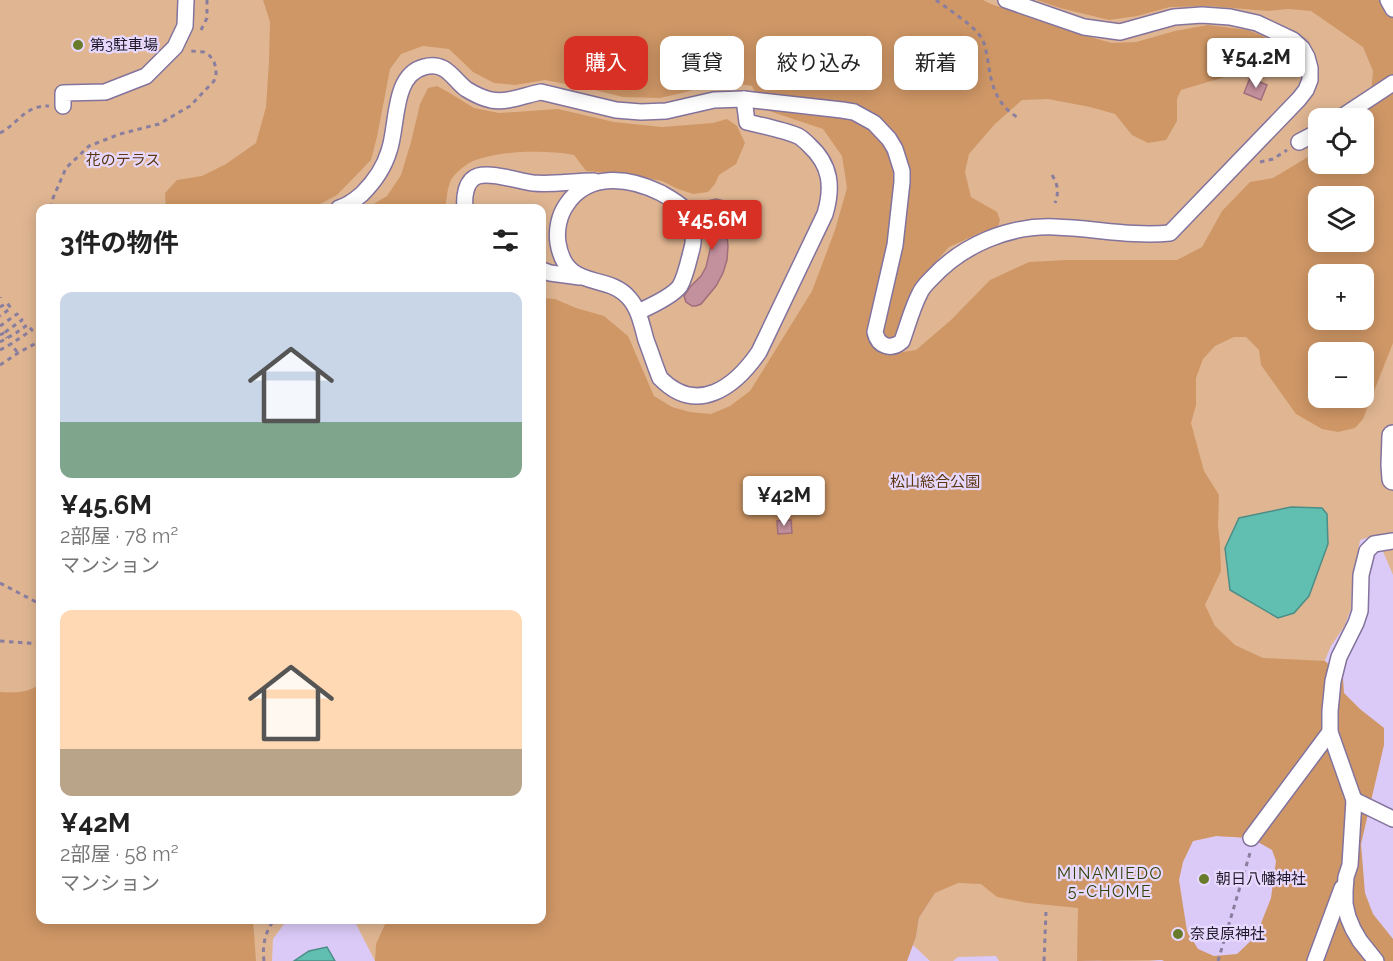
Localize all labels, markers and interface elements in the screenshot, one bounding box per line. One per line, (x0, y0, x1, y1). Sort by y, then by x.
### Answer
place label: 第3駐車場 (90, 36, 158, 54)
chip: 購入 (564, 36, 648, 90)
chip: 賃貸 (660, 36, 744, 90)
chip: 絞り込み (756, 36, 882, 90)
chip: 新着 (894, 36, 978, 90)
marker: 第3駐車場 (71, 38, 85, 52)
pin: ¥54.2M (1207, 38, 1305, 89)
text: ¥54.2M (1221, 45, 1291, 69)
map controls (1308, 108, 1374, 408)
button: locate (1308, 108, 1374, 174)
park label: 花のテラス (86, 151, 160, 169)
button: layers (1308, 186, 1374, 252)
pin: ¥45.6M (663, 200, 761, 251)
text: ¥45.6M (677, 207, 747, 231)
icon: filters (489, 224, 522, 257)
text: 3件の物件 (60, 228, 179, 258)
button: + (1308, 264, 1374, 330)
icon: home (237, 331, 345, 439)
button: − (1308, 342, 1374, 408)
park label: 松山総合公園 (890, 473, 980, 491)
pin: ¥42M (748, 476, 820, 527)
text: ¥42M (757, 483, 811, 507)
text: ¥45.6M (60, 490, 152, 520)
text: 2部屋 · 78 m² (60, 524, 178, 548)
text: マンション (60, 553, 160, 577)
icon: home (237, 649, 345, 757)
text: ¥42M (60, 808, 131, 838)
text: 2部屋 · 58 m² (60, 842, 178, 866)
district label: MINAMIEDO 5-CHOME (1057, 864, 1163, 901)
place label: 朝日八幡神社 (1216, 870, 1306, 888)
text: マンション (60, 871, 160, 895)
marker: 朝日八幡神社 (1197, 872, 1211, 886)
place label: 奈良原神社 (1190, 925, 1265, 943)
marker: 奈良原神社 (1171, 927, 1185, 941)

